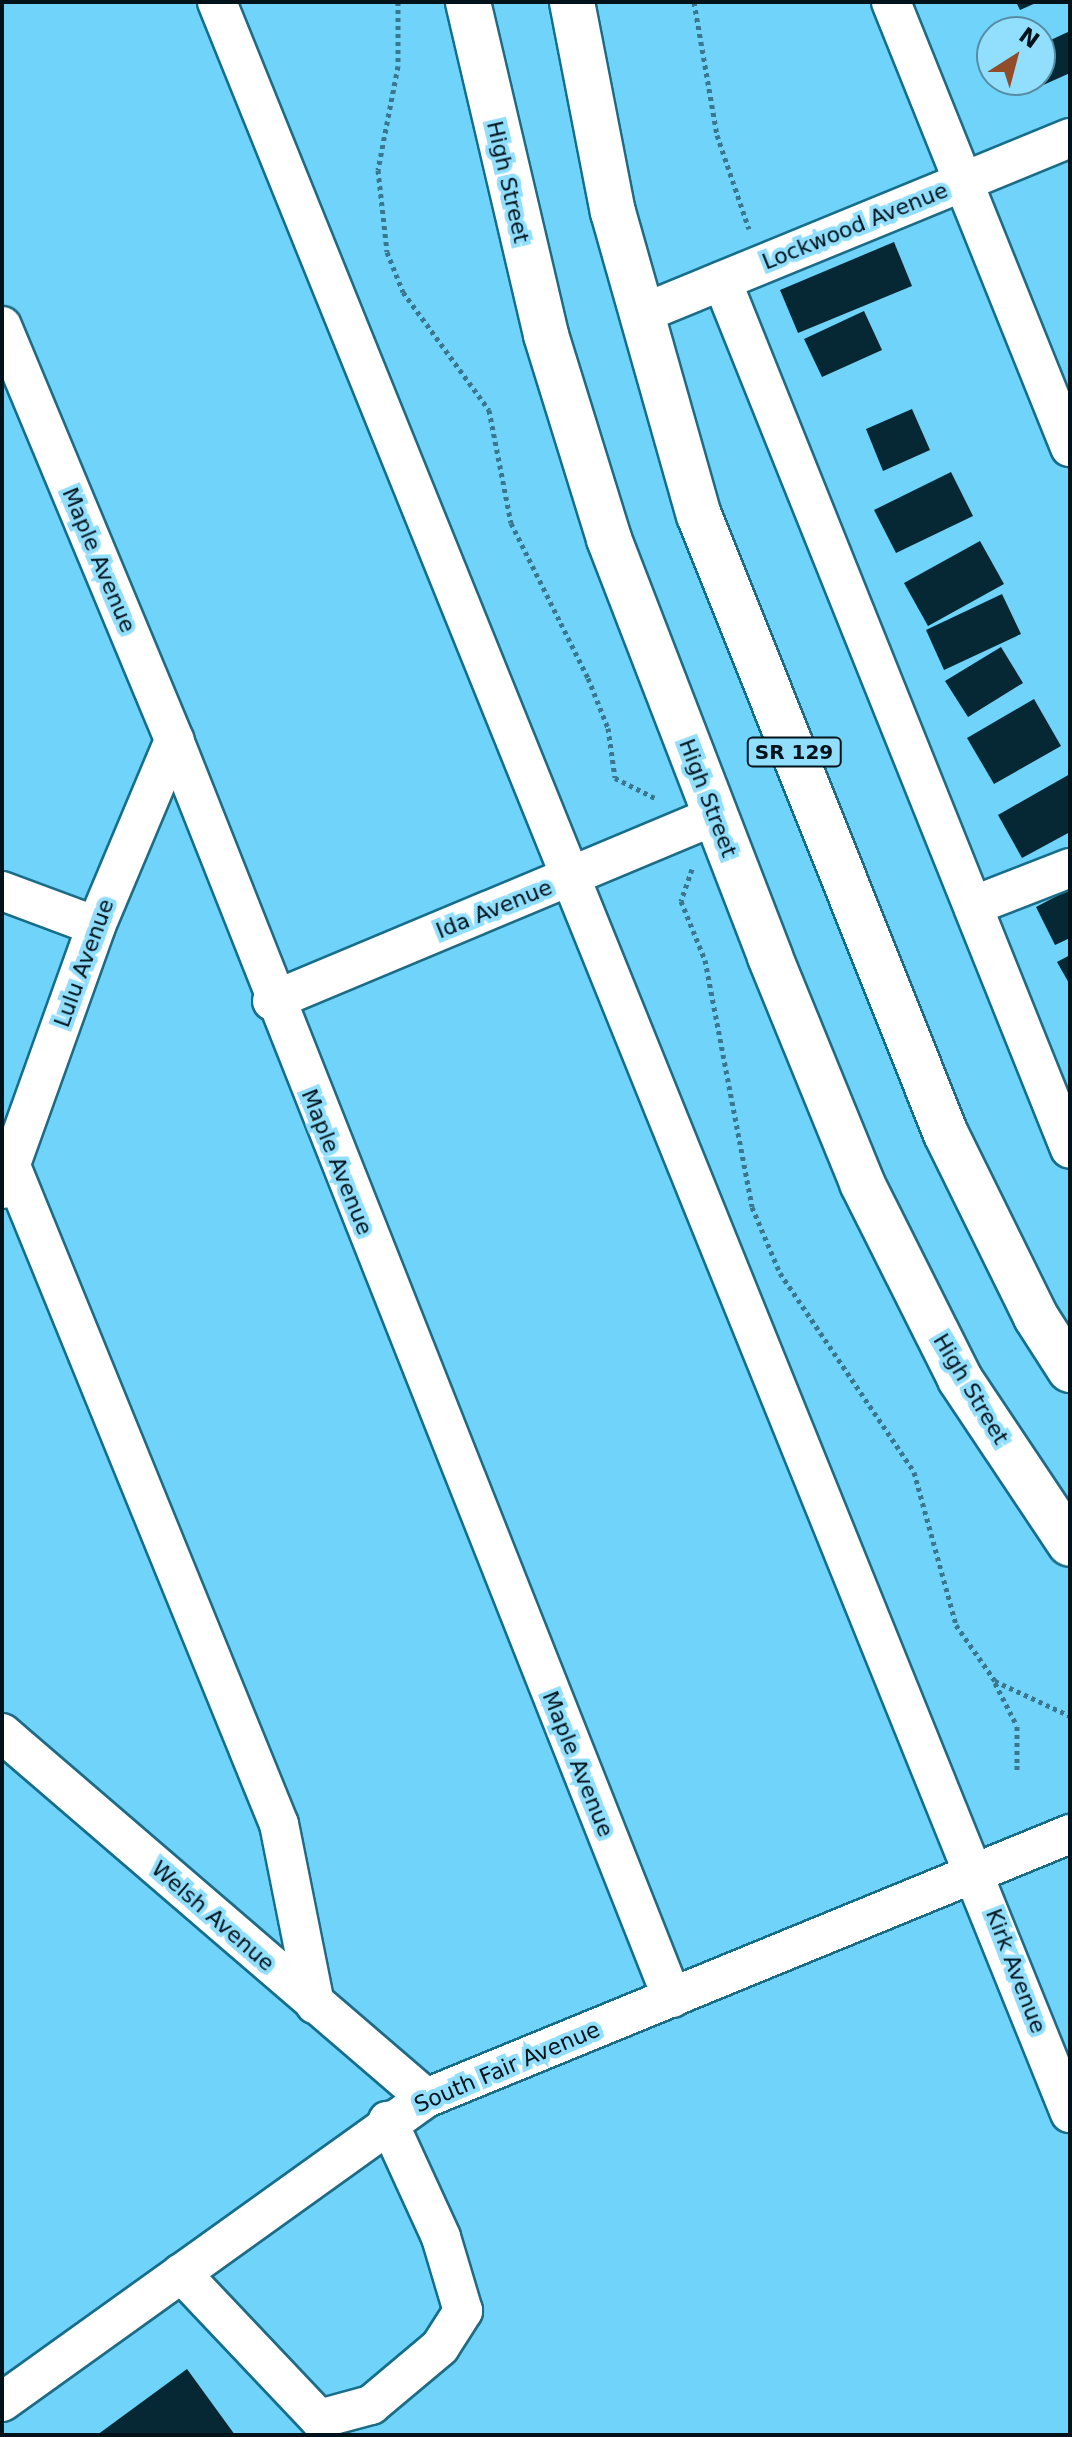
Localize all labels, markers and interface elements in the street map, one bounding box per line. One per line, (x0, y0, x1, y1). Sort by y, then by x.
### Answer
north arrow (976, 16, 1056, 96)
text: N (1014, 22, 1044, 53)
street label: High Street (481, 118, 535, 246)
street label: Lockwood Avenue (758, 177, 952, 275)
street label: Maple Avenue (57, 484, 141, 636)
street label: High Street (673, 735, 743, 861)
road number: SR 129 (746, 736, 842, 768)
street label: Ida Avenue (432, 874, 556, 944)
street label: Lulu Avenue (49, 895, 119, 1031)
street label: Maple Avenue (296, 1085, 378, 1239)
street label: High Street (928, 1329, 1014, 1449)
street label: Maple Avenue (537, 1687, 619, 1841)
street label: Welsh Avenue (146, 1855, 280, 1977)
street label: Kirk Avenue (980, 1905, 1052, 2037)
street label: South Fair Avenue (410, 2016, 604, 2118)

